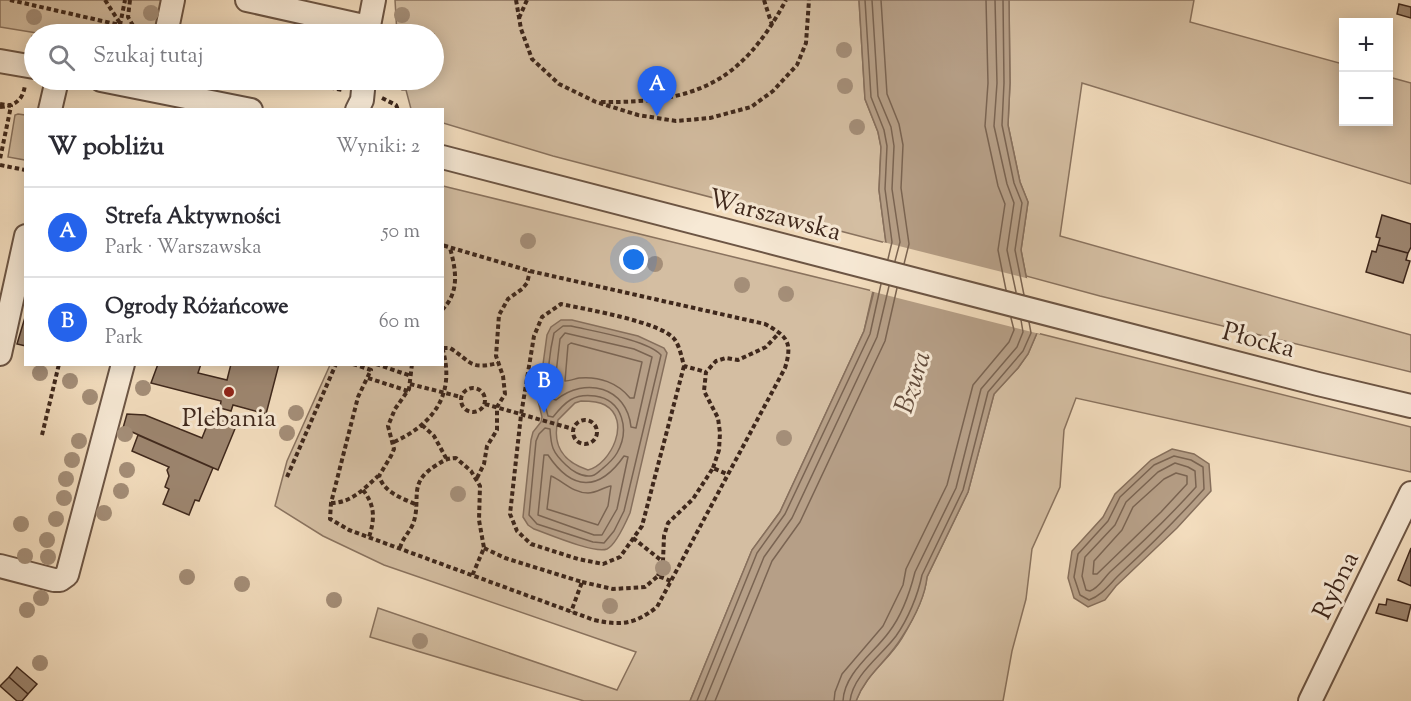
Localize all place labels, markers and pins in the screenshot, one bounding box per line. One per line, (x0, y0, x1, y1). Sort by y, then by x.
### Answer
pin: A (638, 66, 676, 116)
pin: B (524, 364, 564, 413)
marker: Plebania (222, 385, 236, 399)
place label: Plebania (182, 401, 276, 438)

